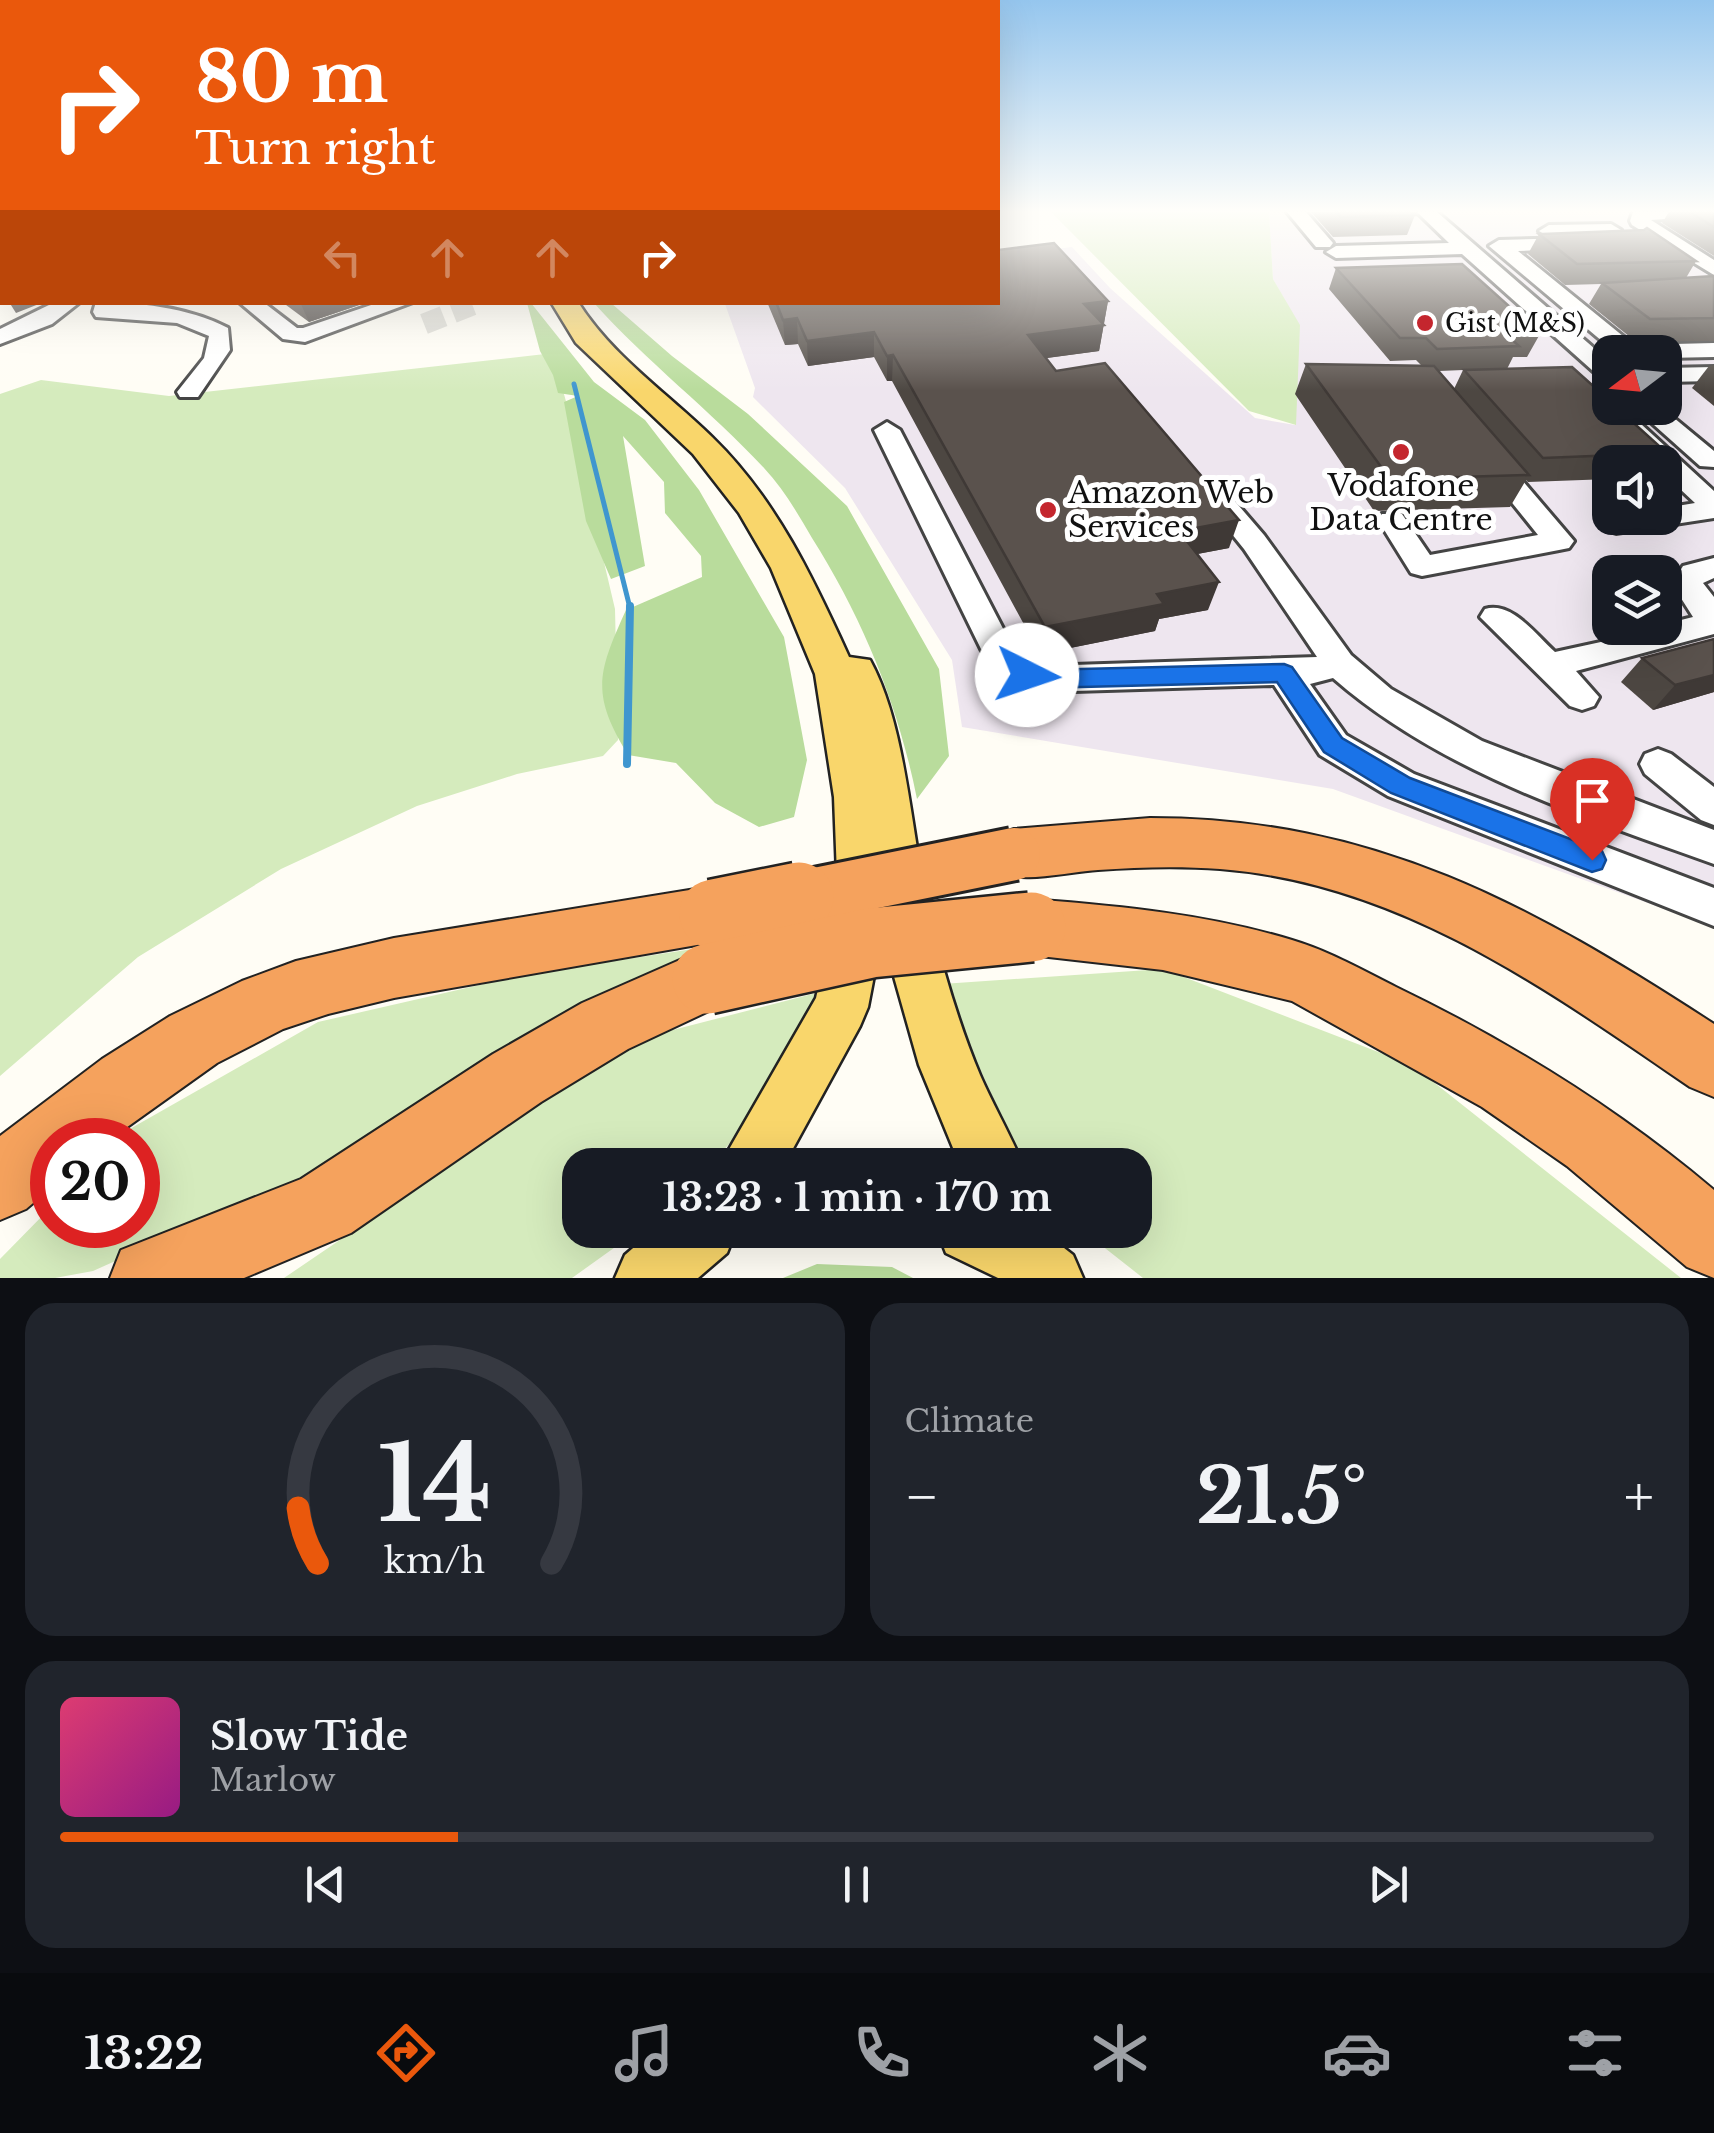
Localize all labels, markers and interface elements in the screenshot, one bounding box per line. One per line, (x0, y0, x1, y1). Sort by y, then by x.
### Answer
text: 80 m (195, 34, 388, 121)
icon: right (30, 40, 160, 170)
text: Turn right (195, 120, 436, 176)
icon: left (315, 230, 370, 285)
icon: ahead (420, 230, 475, 285)
icon: ahead (525, 230, 580, 285)
icon: right (630, 230, 685, 285)
place label: Gist (M&S) (1445, 308, 1585, 339)
marker: Gist (M&S) (1414, 312, 1436, 334)
north arrow (1592, 335, 1682, 425)
map controls (1592, 335, 1682, 645)
marker: Vodafone Data Centre (1390, 441, 1412, 463)
button: sound (1592, 445, 1682, 535)
place label: Vodafone Data Centre (1309, 467, 1493, 538)
place label: Amazon Web Services (1067, 474, 1274, 545)
marker: Amazon Web Services (1037, 499, 1059, 521)
button: layers (1592, 555, 1682, 645)
position arrow (975, 623, 1079, 727)
pin (1550, 758, 1635, 861)
icon: arrive (1565, 773, 1620, 828)
speed limit sign: 20 (30, 1118, 160, 1248)
text: 13:23 · 1 min · 170 m (662, 1174, 1052, 1221)
text: Climate (905, 1401, 1034, 1441)
text: 14 (378, 1420, 492, 1549)
text: 21.5° (1196, 1450, 1367, 1543)
text: − (905, 1463, 939, 1531)
text: + (1624, 1463, 1654, 1531)
text: km/h (384, 1538, 485, 1583)
text: Slow Tide (210, 1713, 408, 1760)
text: Marlow (210, 1760, 336, 1800)
icon: previous (298, 1857, 353, 1912)
icon: pause (829, 1857, 884, 1912)
icon: next (1361, 1857, 1416, 1912)
icon: directions (371, 2018, 441, 2088)
icon: music (609, 2018, 679, 2088)
icon: phone (847, 2018, 917, 2088)
icon: climate (1085, 2018, 1155, 2088)
icon: car (1322, 2018, 1392, 2088)
icon: filters (1560, 2018, 1630, 2088)
text: 13:22 (84, 2025, 204, 2081)

